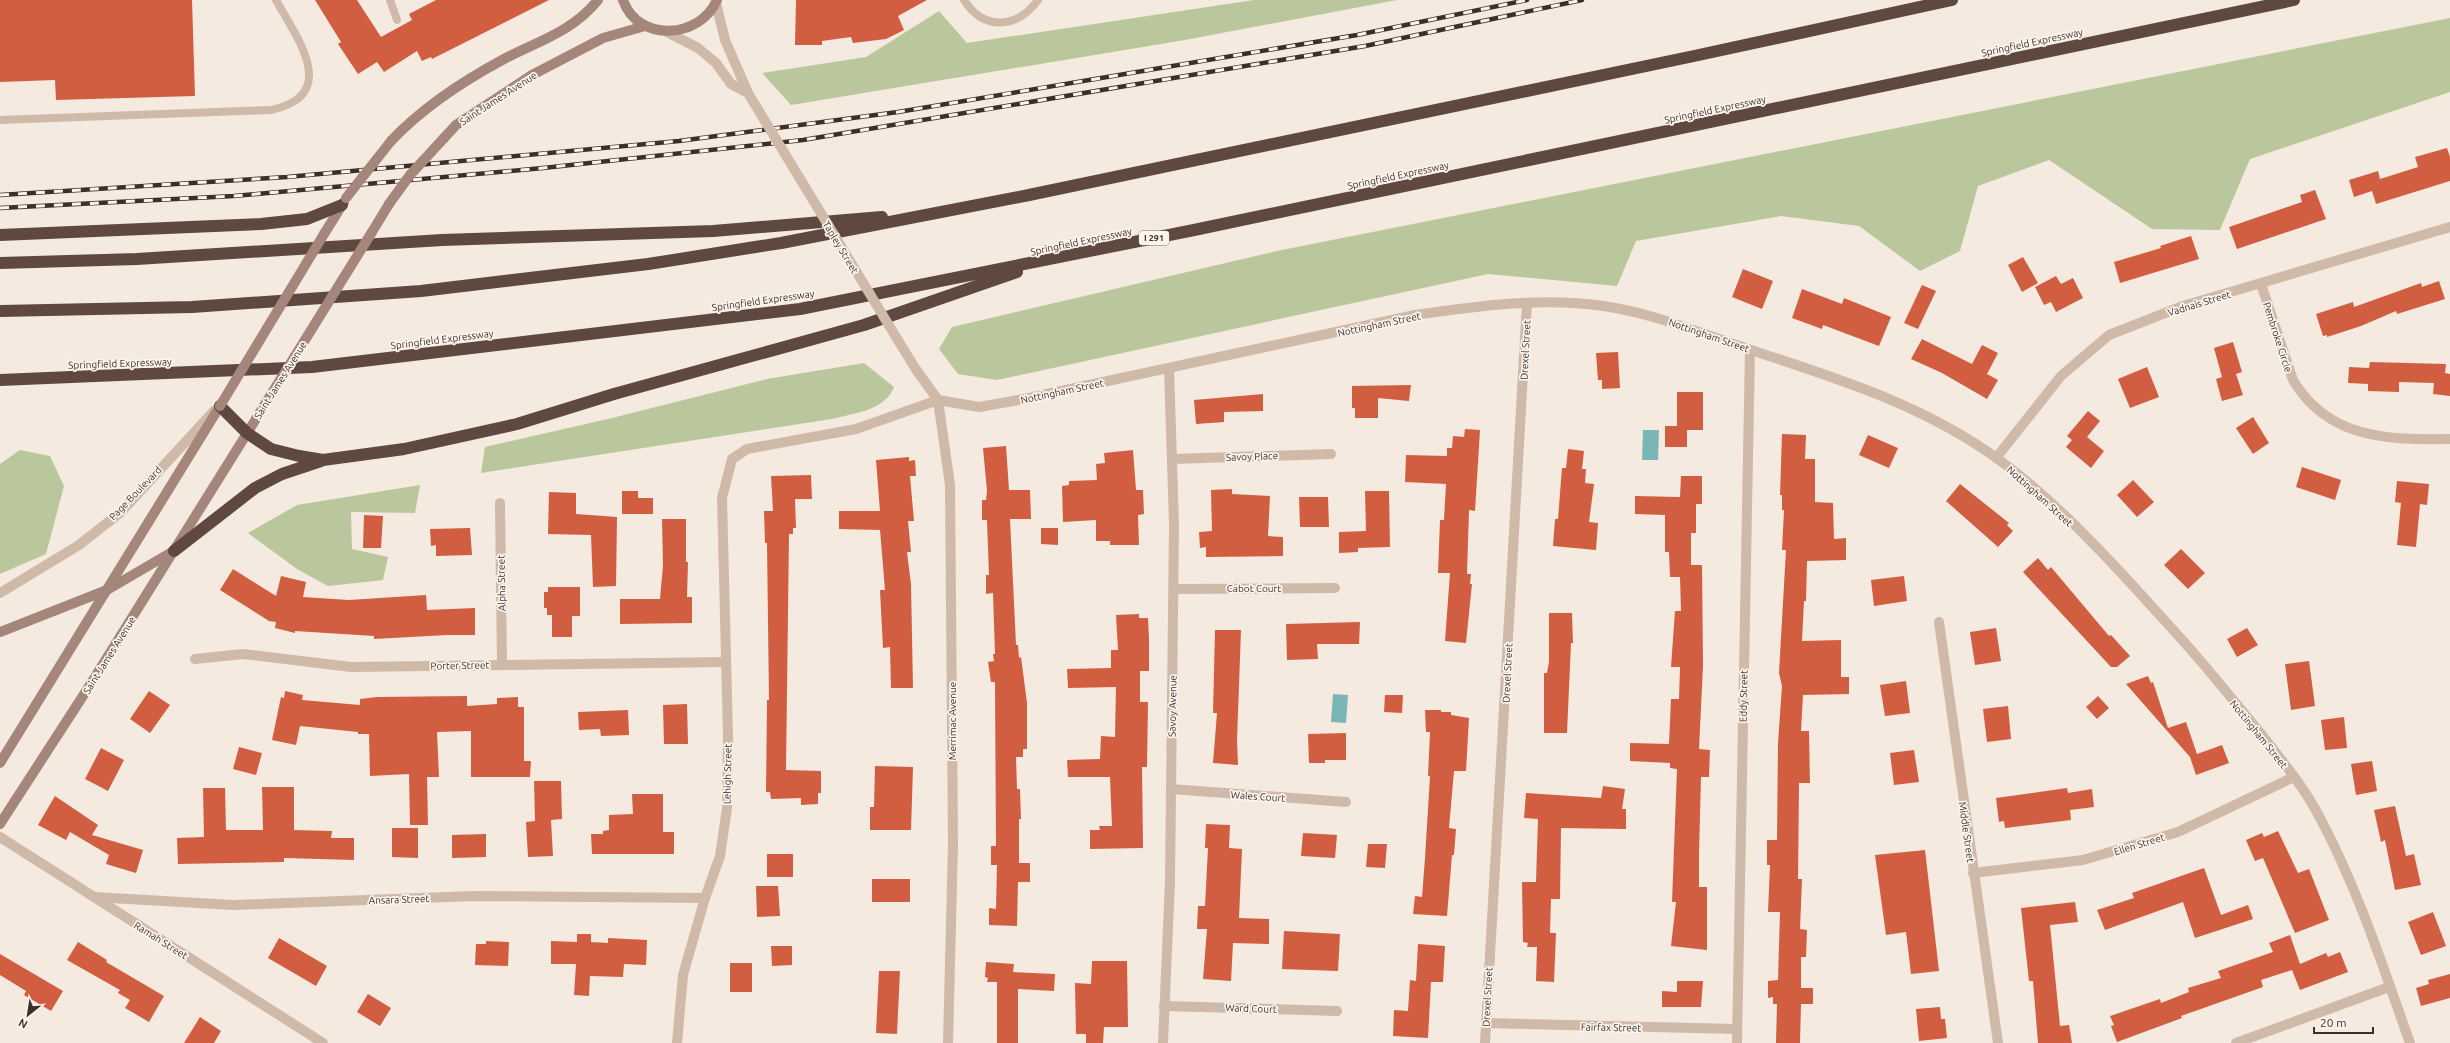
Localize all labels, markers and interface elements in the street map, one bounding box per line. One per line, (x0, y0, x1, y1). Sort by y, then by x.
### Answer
street label: Springfield Expressway (1980, 26, 2084, 59)
street label: Saint James Avenue (458, 69, 539, 127)
street label: Springfield Expressway (1663, 93, 1767, 126)
street label: Springfield Expressway (1346, 159, 1450, 192)
street label: Tapley Street (821, 219, 861, 276)
street label: Springfield Expressway (1029, 225, 1133, 258)
road number: I 291 (1139, 231, 1169, 245)
street label: Springfield Expressway (711, 288, 815, 313)
street label: Vadnais Street (2166, 289, 2232, 318)
street label: Pembroke Circle (2261, 301, 2294, 374)
street label: Nottingham Street (1337, 310, 1422, 339)
street label: Nottingham Street (1667, 317, 1751, 354)
street label: Drexel Street (1518, 320, 1533, 380)
street label: Springfield Expressway (390, 328, 494, 351)
street label: Saint James Avenue (252, 339, 309, 421)
street label: Springfield Expressway (68, 356, 172, 371)
street label: Nottingham Street (1020, 377, 1105, 406)
street label: Savoy Place (1226, 450, 1278, 463)
street label: Page Boulevard (107, 464, 164, 522)
street label: Nottingham Street (2005, 464, 2075, 529)
street label: Alpha Street (496, 555, 507, 611)
street label: Cabot Court (1227, 583, 1281, 594)
street label: Saint James Avenue (81, 614, 138, 696)
street label: Drexel Street (1500, 643, 1515, 703)
street label: Porter Street (430, 659, 490, 672)
street label: Eddy Street (1738, 670, 1749, 722)
street label: Savoy Avenue (1166, 675, 1179, 737)
street label: Merrimac Avenue (947, 682, 958, 760)
street label: Nottingham Street (2228, 698, 2289, 771)
street label: Lehigh Street (721, 744, 734, 804)
street label: Wales Court (1230, 789, 1286, 804)
street label: Middle Street (1957, 801, 1976, 863)
street label: Ellen Street (2113, 832, 2166, 857)
street label: Ansara Street (368, 893, 430, 906)
street label: Ramah Street (132, 920, 190, 961)
street label: Drexel Street (1480, 967, 1495, 1027)
north arrow (8, 995, 48, 1035)
street label: Ward Court (1225, 1002, 1277, 1015)
scale bar (2314, 1009, 2373, 1035)
text: N (16, 1016, 30, 1031)
text: 20 m (2320, 1016, 2347, 1029)
street label: Fairfax Street (1581, 1021, 1641, 1034)

